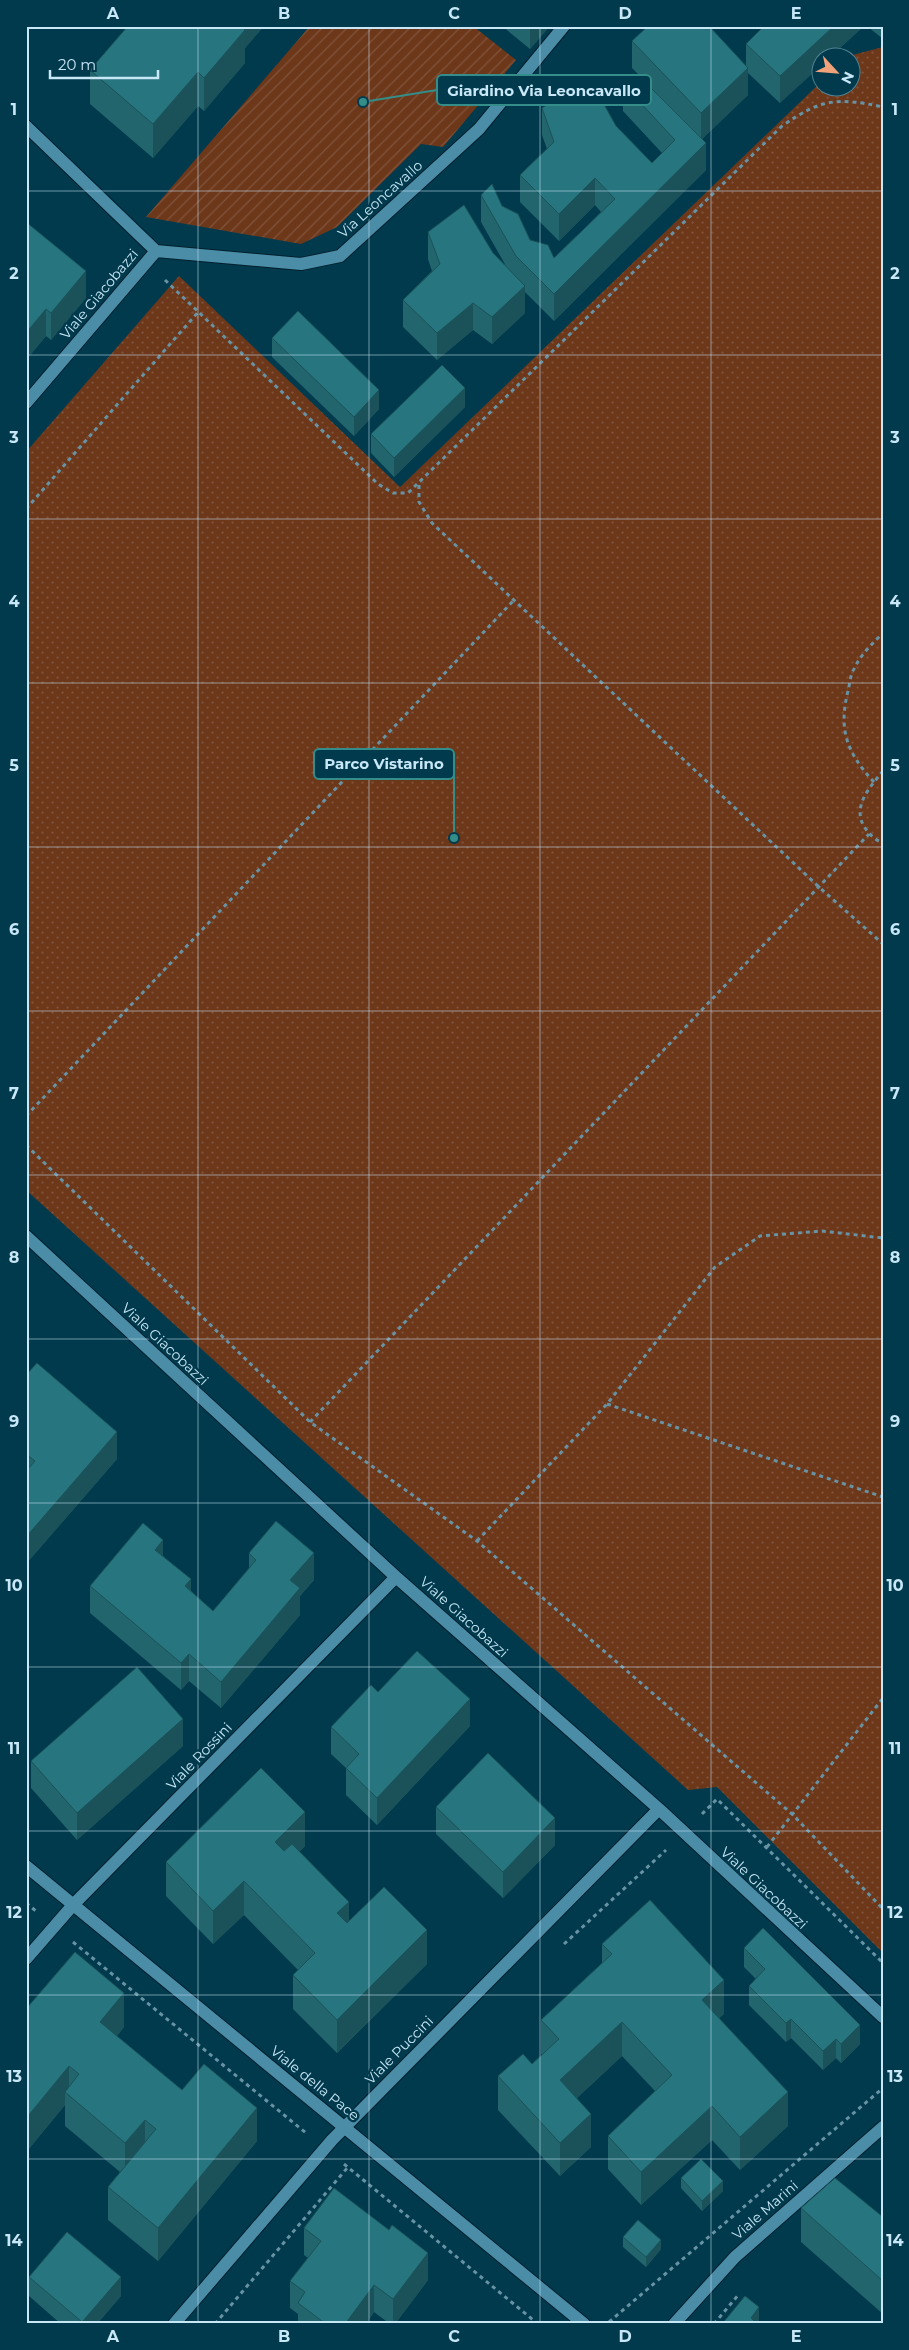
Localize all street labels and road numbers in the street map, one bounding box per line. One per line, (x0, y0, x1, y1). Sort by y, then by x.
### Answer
street label: Via Leoncavallo (334, 156, 426, 242)
street label: Viale Giacobazzi (56, 245, 142, 343)
street label: Viale Giacobazzi (118, 1299, 212, 1389)
street label: Viale Giacobazzi (416, 1573, 512, 1661)
street label: Viale Rossini (162, 1718, 236, 1794)
street label: Viale Giacobazzi (717, 1843, 811, 1933)
street label: Viale Puccini (361, 2012, 437, 2088)
street label: Viale della Pace (267, 2042, 363, 2124)
street label: Viale Marini (728, 2176, 802, 2244)

